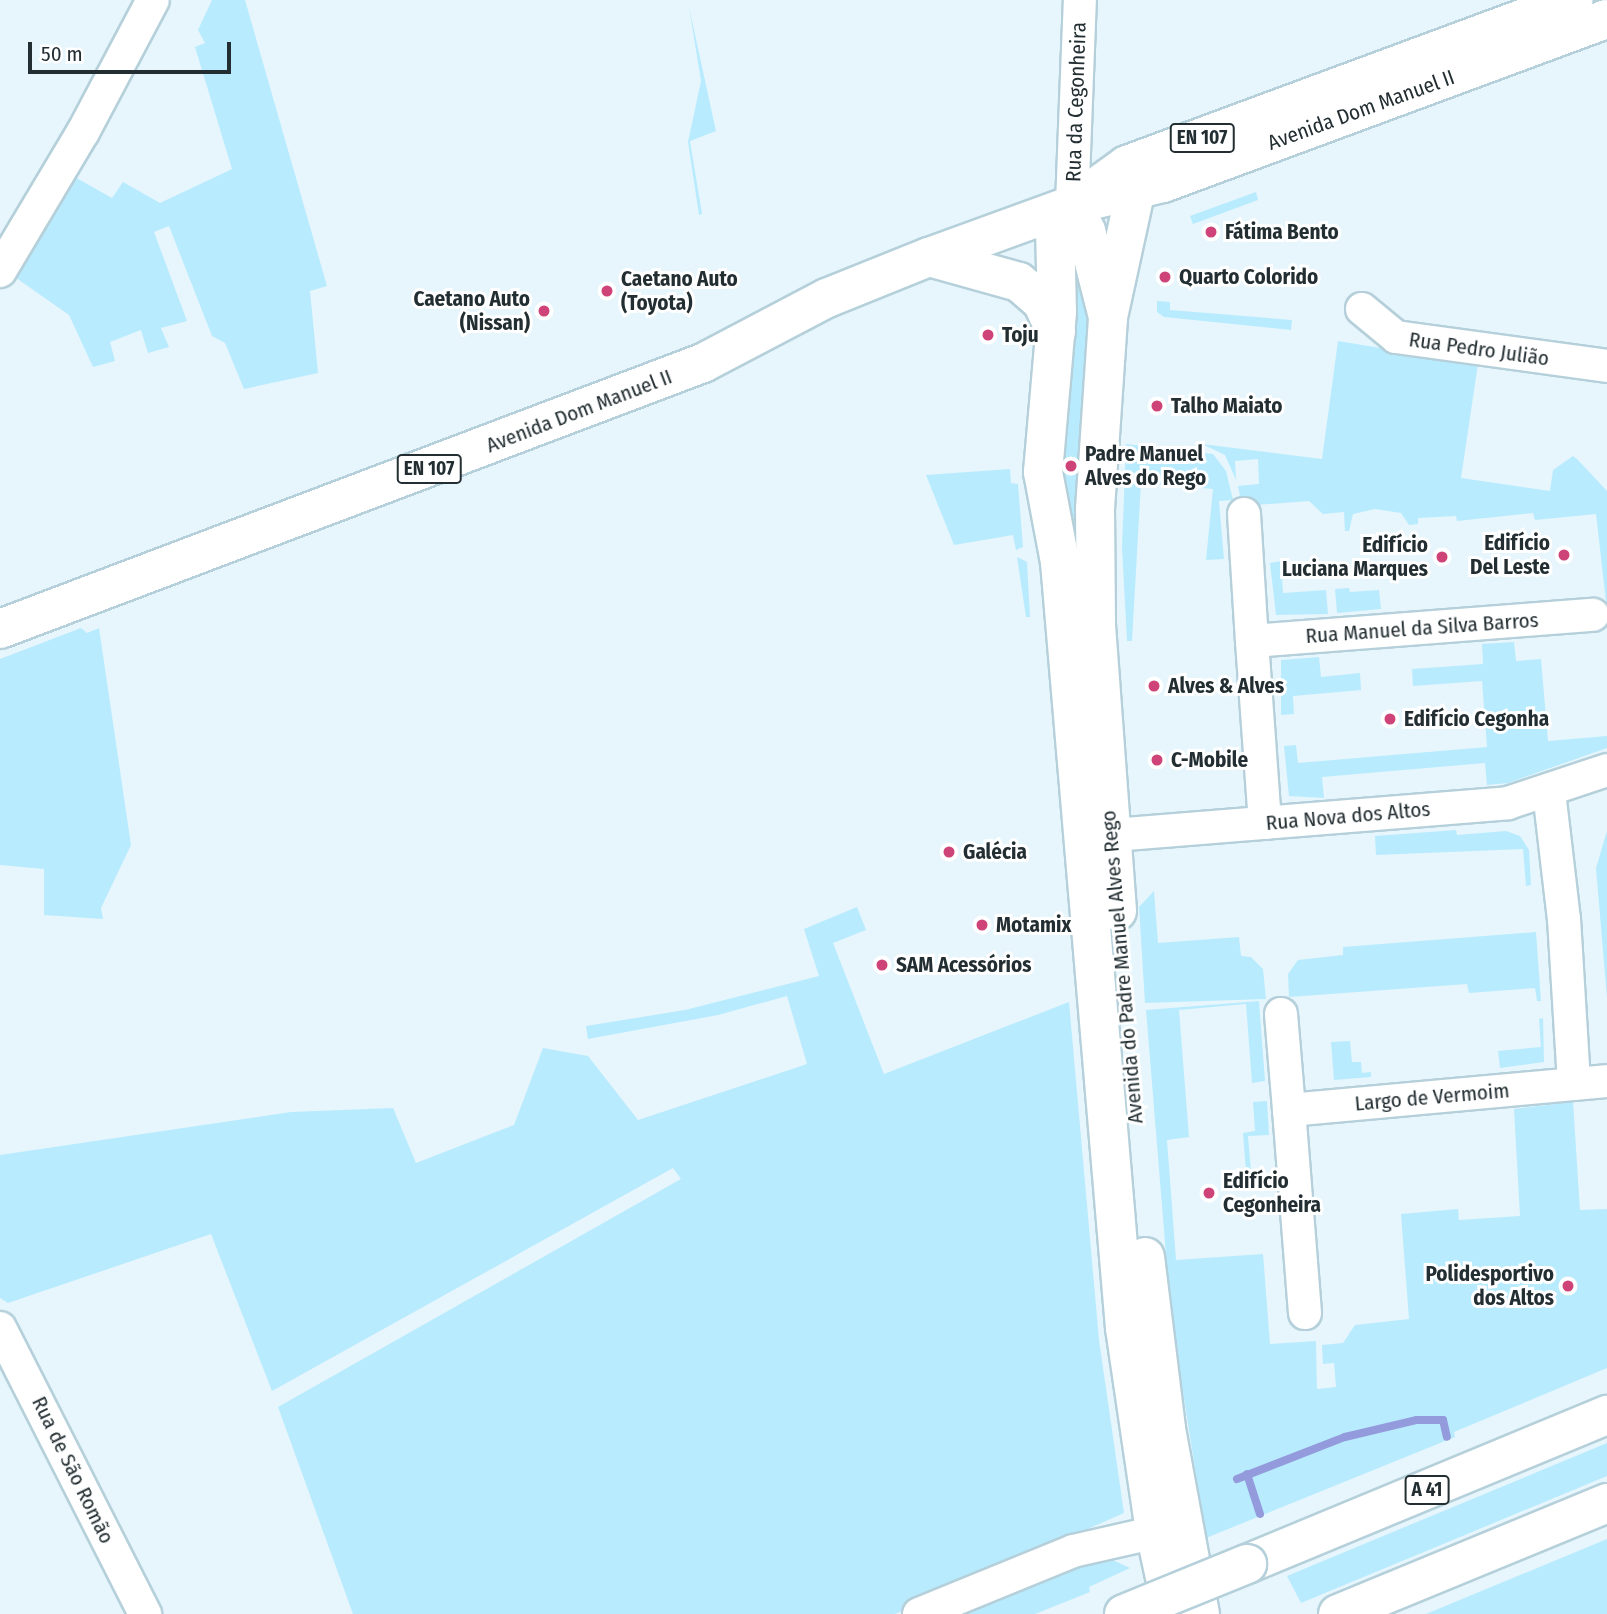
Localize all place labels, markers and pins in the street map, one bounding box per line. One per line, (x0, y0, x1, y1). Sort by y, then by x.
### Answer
place label: Fátima Bento (1225, 219, 1339, 245)
marker: Fátima Bento (1203, 224, 1219, 240)
place label: Quarto Colorido (1179, 264, 1318, 290)
place label: Caetano Auto (Toyota) (621, 266, 738, 316)
marker: Quarto Colorido (1157, 269, 1173, 285)
marker: Caetano Auto (Toyota) (599, 283, 615, 299)
place label: Caetano Auto (Nissan) (413, 286, 530, 336)
marker: Caetano Auto (Nissan) (536, 303, 552, 319)
place label: Toju (1002, 322, 1039, 348)
marker: Toju (980, 327, 996, 343)
place label: Talho Maiato (1171, 393, 1282, 419)
marker: Talho Maiato (1149, 398, 1165, 414)
place label: Padre Manuel Alves do Rego (1085, 441, 1206, 491)
marker: Padre Manuel Alves do Rego (1063, 458, 1079, 474)
place label: Edifício Del Leste (1470, 530, 1550, 580)
place label: Edifício Luciana Marques (1282, 532, 1428, 582)
marker: Edifício Del Leste (1556, 547, 1572, 563)
marker: Edifício Luciana Marques (1434, 549, 1450, 565)
place label: Alves & Alves (1168, 673, 1284, 699)
marker: Alves & Alves (1146, 678, 1162, 694)
place label: Edifício Cegonha (1404, 706, 1549, 732)
marker: Edifício Cegonha (1382, 711, 1398, 727)
place label: C-Mobile (1171, 747, 1248, 773)
marker: C-Mobile (1149, 752, 1165, 768)
place label: Galécia (963, 839, 1027, 865)
marker: Galécia (941, 844, 957, 860)
place label: Motamix (996, 912, 1071, 938)
marker: Motamix (974, 917, 990, 933)
place label: SAM Acessórios (896, 952, 1031, 978)
marker: SAM Acessórios (874, 957, 890, 973)
place label: Edifício Cegonheira (1223, 1168, 1321, 1218)
marker: Edifício Cegonheira (1201, 1185, 1217, 1201)
place label: Polidesportivo dos Altos (1425, 1261, 1554, 1311)
marker: Polidesportivo dos Altos (1560, 1278, 1576, 1294)

